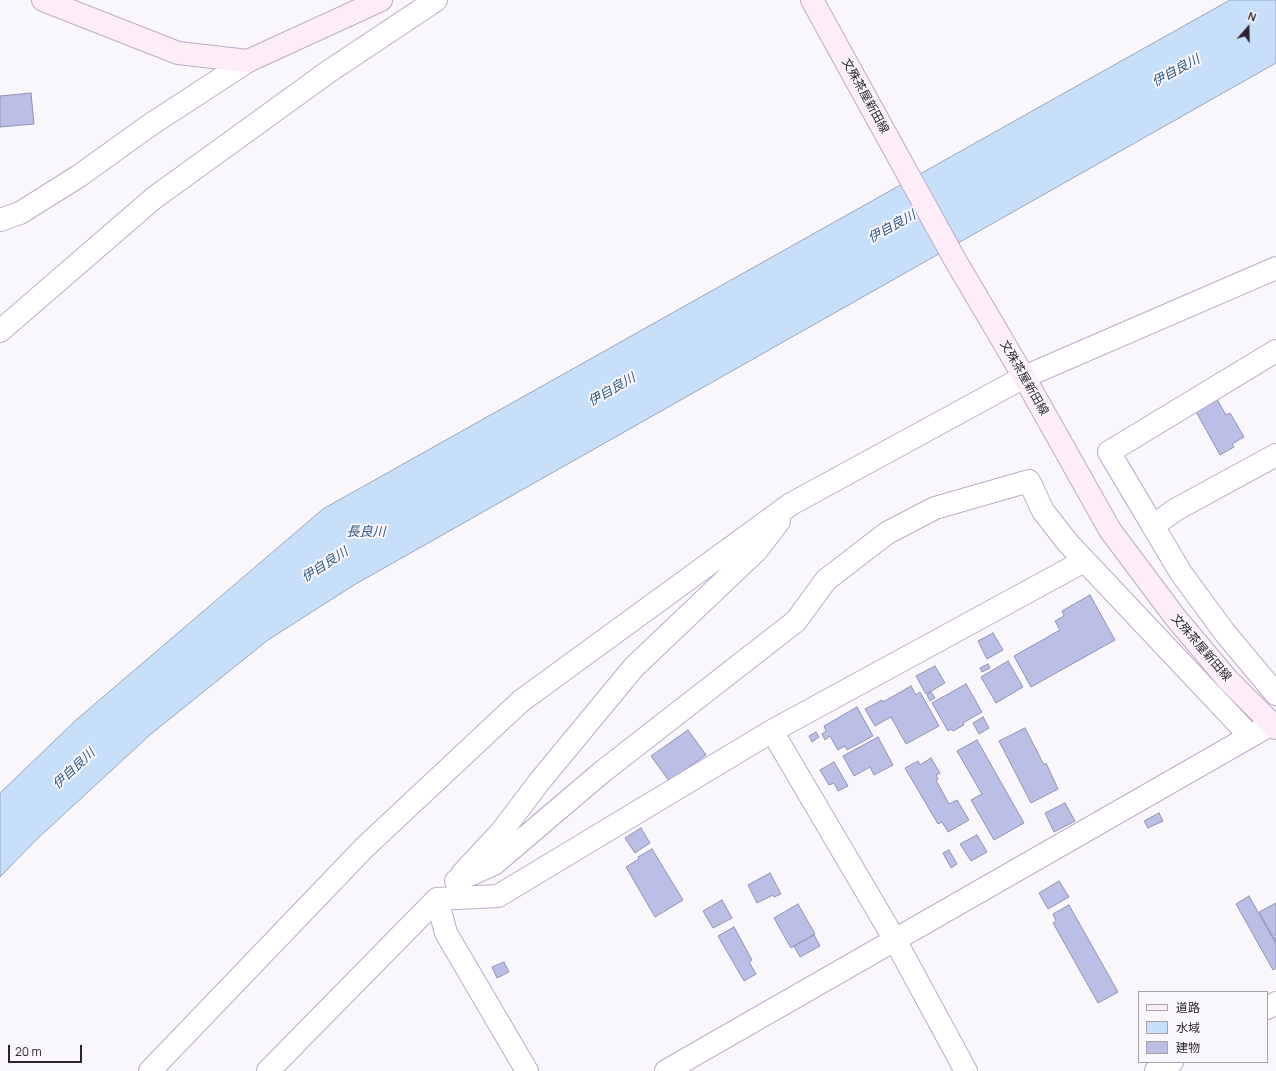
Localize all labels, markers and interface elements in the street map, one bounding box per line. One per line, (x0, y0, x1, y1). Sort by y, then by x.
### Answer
north arrow (1228, 8, 1268, 48)
text: N (1246, 8, 1259, 25)
water label: 伊自良川 (1149, 52, 1203, 90)
street label: 文殊茶屋新田線 (838, 56, 892, 136)
water label: 伊自良川 (865, 208, 919, 246)
street label: 文殊茶屋新田線 (997, 338, 1051, 418)
water label: 伊自良川 (586, 370, 638, 410)
water label: 長良川 (347, 524, 385, 540)
water label: 伊自良川 (299, 544, 351, 586)
street label: 文殊茶屋新田線 (1168, 612, 1234, 684)
water label: 伊自良川 (50, 746, 98, 792)
legend (1138, 991, 1268, 1063)
text: 道路 (1176, 999, 1200, 1016)
text: 水域 (1176, 1019, 1200, 1036)
scale bar (10, 1037, 84, 1063)
text: 建物 (1176, 1039, 1200, 1056)
text: 20 m (15, 1043, 42, 1060)

